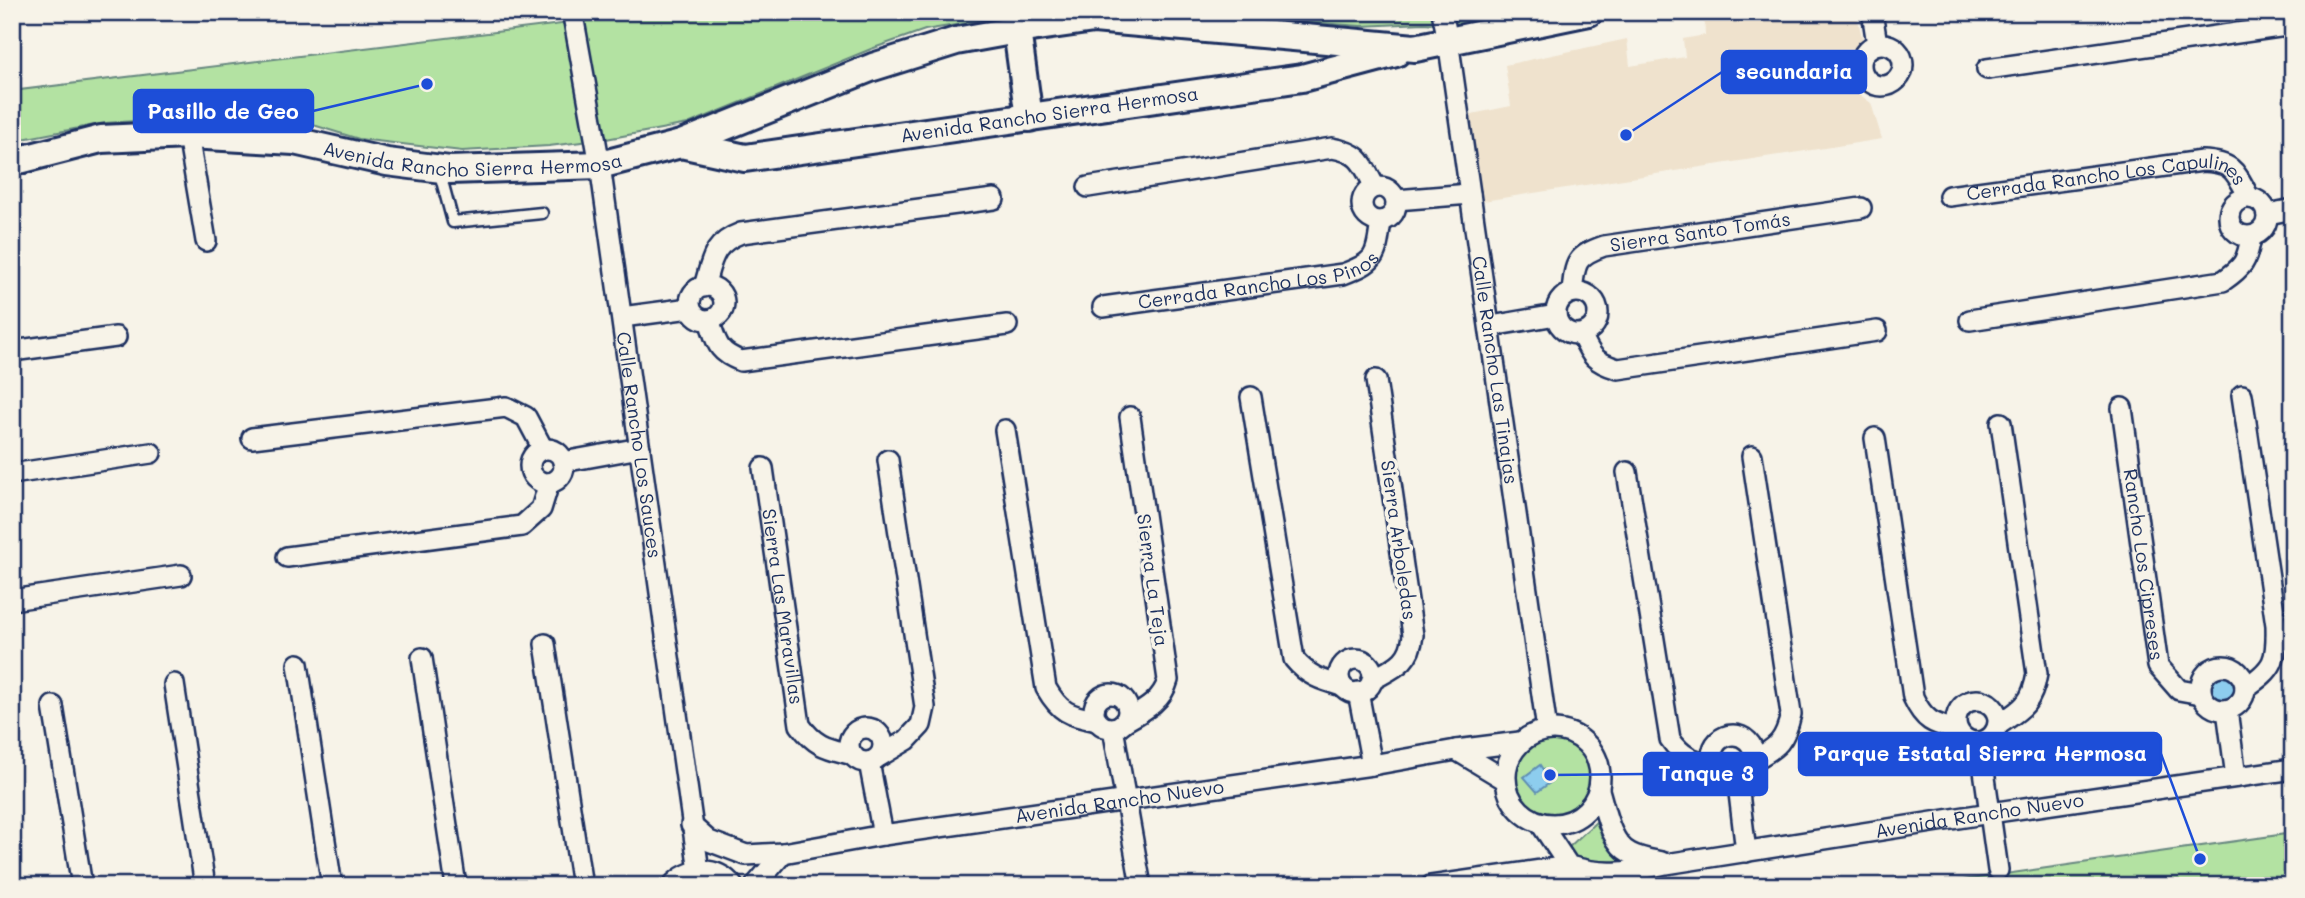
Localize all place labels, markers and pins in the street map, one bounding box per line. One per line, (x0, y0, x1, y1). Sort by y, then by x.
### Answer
callout: secundaria (1722, 51, 1866, 93)
callout: Pasillo de Geo (134, 90, 313, 132)
callout: Parque Estatal Sierra Hermosa (1799, 733, 2161, 775)
callout: Tanque 3 (1644, 753, 1767, 795)

